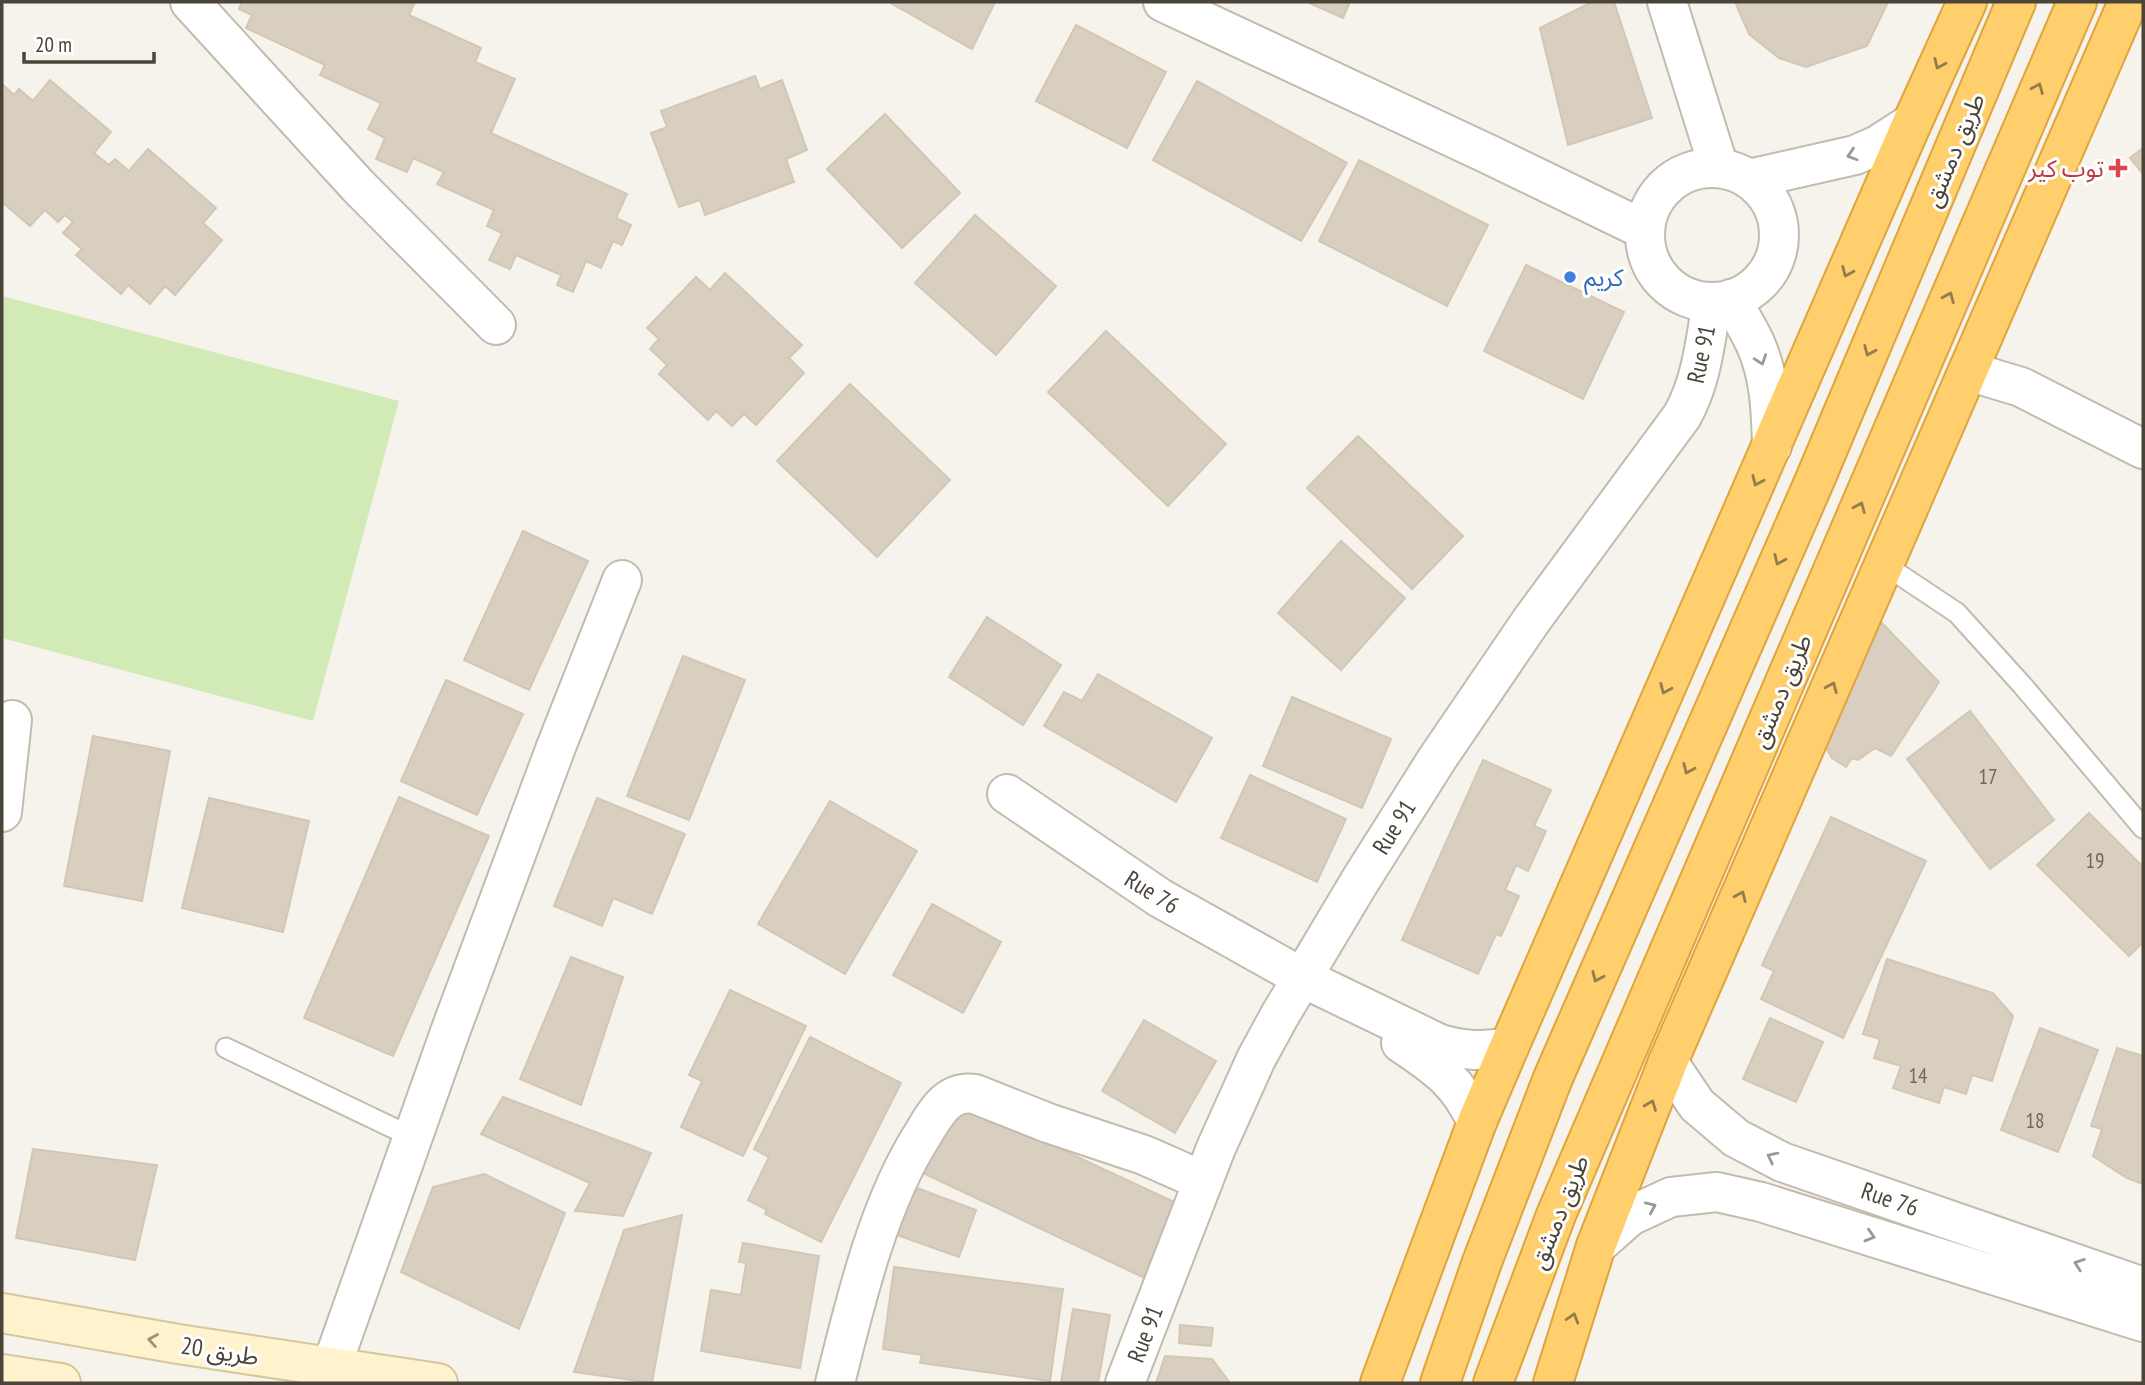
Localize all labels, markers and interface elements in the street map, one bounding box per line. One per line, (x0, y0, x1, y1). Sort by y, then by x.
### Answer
scale bar (24, 21, 154, 65)
text: 20 m (35, 31, 72, 58)
one-way arrow (1933, 57, 1947, 69)
one-way arrow (2030, 83, 2044, 95)
street label: طريق دمشق (1916, 88, 1992, 212)
one-way arrow (1847, 147, 1859, 161)
place label: توب كير (2027, 153, 2104, 184)
marker: توب كير (2110, 160, 2126, 176)
place label: كريم (1584, 262, 1624, 295)
one-way arrow (1841, 265, 1855, 277)
marker: كريم (1562, 269, 1578, 285)
one-way arrow (1941, 292, 1955, 305)
street label: Rue 91 (1680, 322, 1722, 386)
one-way arrow (1863, 344, 1877, 356)
one-way arrow (1753, 354, 1767, 366)
one-way arrow (1751, 474, 1765, 486)
one-way arrow (1851, 501, 1865, 513)
one-way arrow (1773, 553, 1787, 565)
street label: طريق دمشق (1743, 629, 1819, 753)
one-way arrow (1659, 682, 1673, 694)
one-way arrow (1824, 682, 1838, 694)
one-way arrow (1682, 761, 1696, 774)
house number: 17 (1979, 763, 1997, 790)
street label: Rue 91 (1365, 794, 1423, 860)
house number: 19 (2086, 847, 2104, 874)
street label: Rue 76 (1119, 863, 1185, 921)
one-way arrow (1733, 890, 1747, 903)
one-way arrow (1591, 970, 1605, 982)
house number: 14 (1909, 1062, 1928, 1089)
one-way arrow (1643, 1099, 1657, 1111)
house number: 18 (2026, 1107, 2044, 1134)
street label: طريق دمشق (1522, 1150, 1596, 1274)
one-way arrow (1767, 1151, 1779, 1165)
street label: Rue 76 (1857, 1175, 1923, 1223)
one-way arrow (1644, 1201, 1656, 1215)
one-way arrow (1863, 1228, 1875, 1242)
one-way arrow (2073, 1258, 2085, 1272)
street label: Rue 91 (1120, 1301, 1170, 1367)
one-way arrow (1565, 1312, 1580, 1324)
street label: طريق 20 (179, 1330, 261, 1372)
one-way arrow (147, 1333, 159, 1348)

